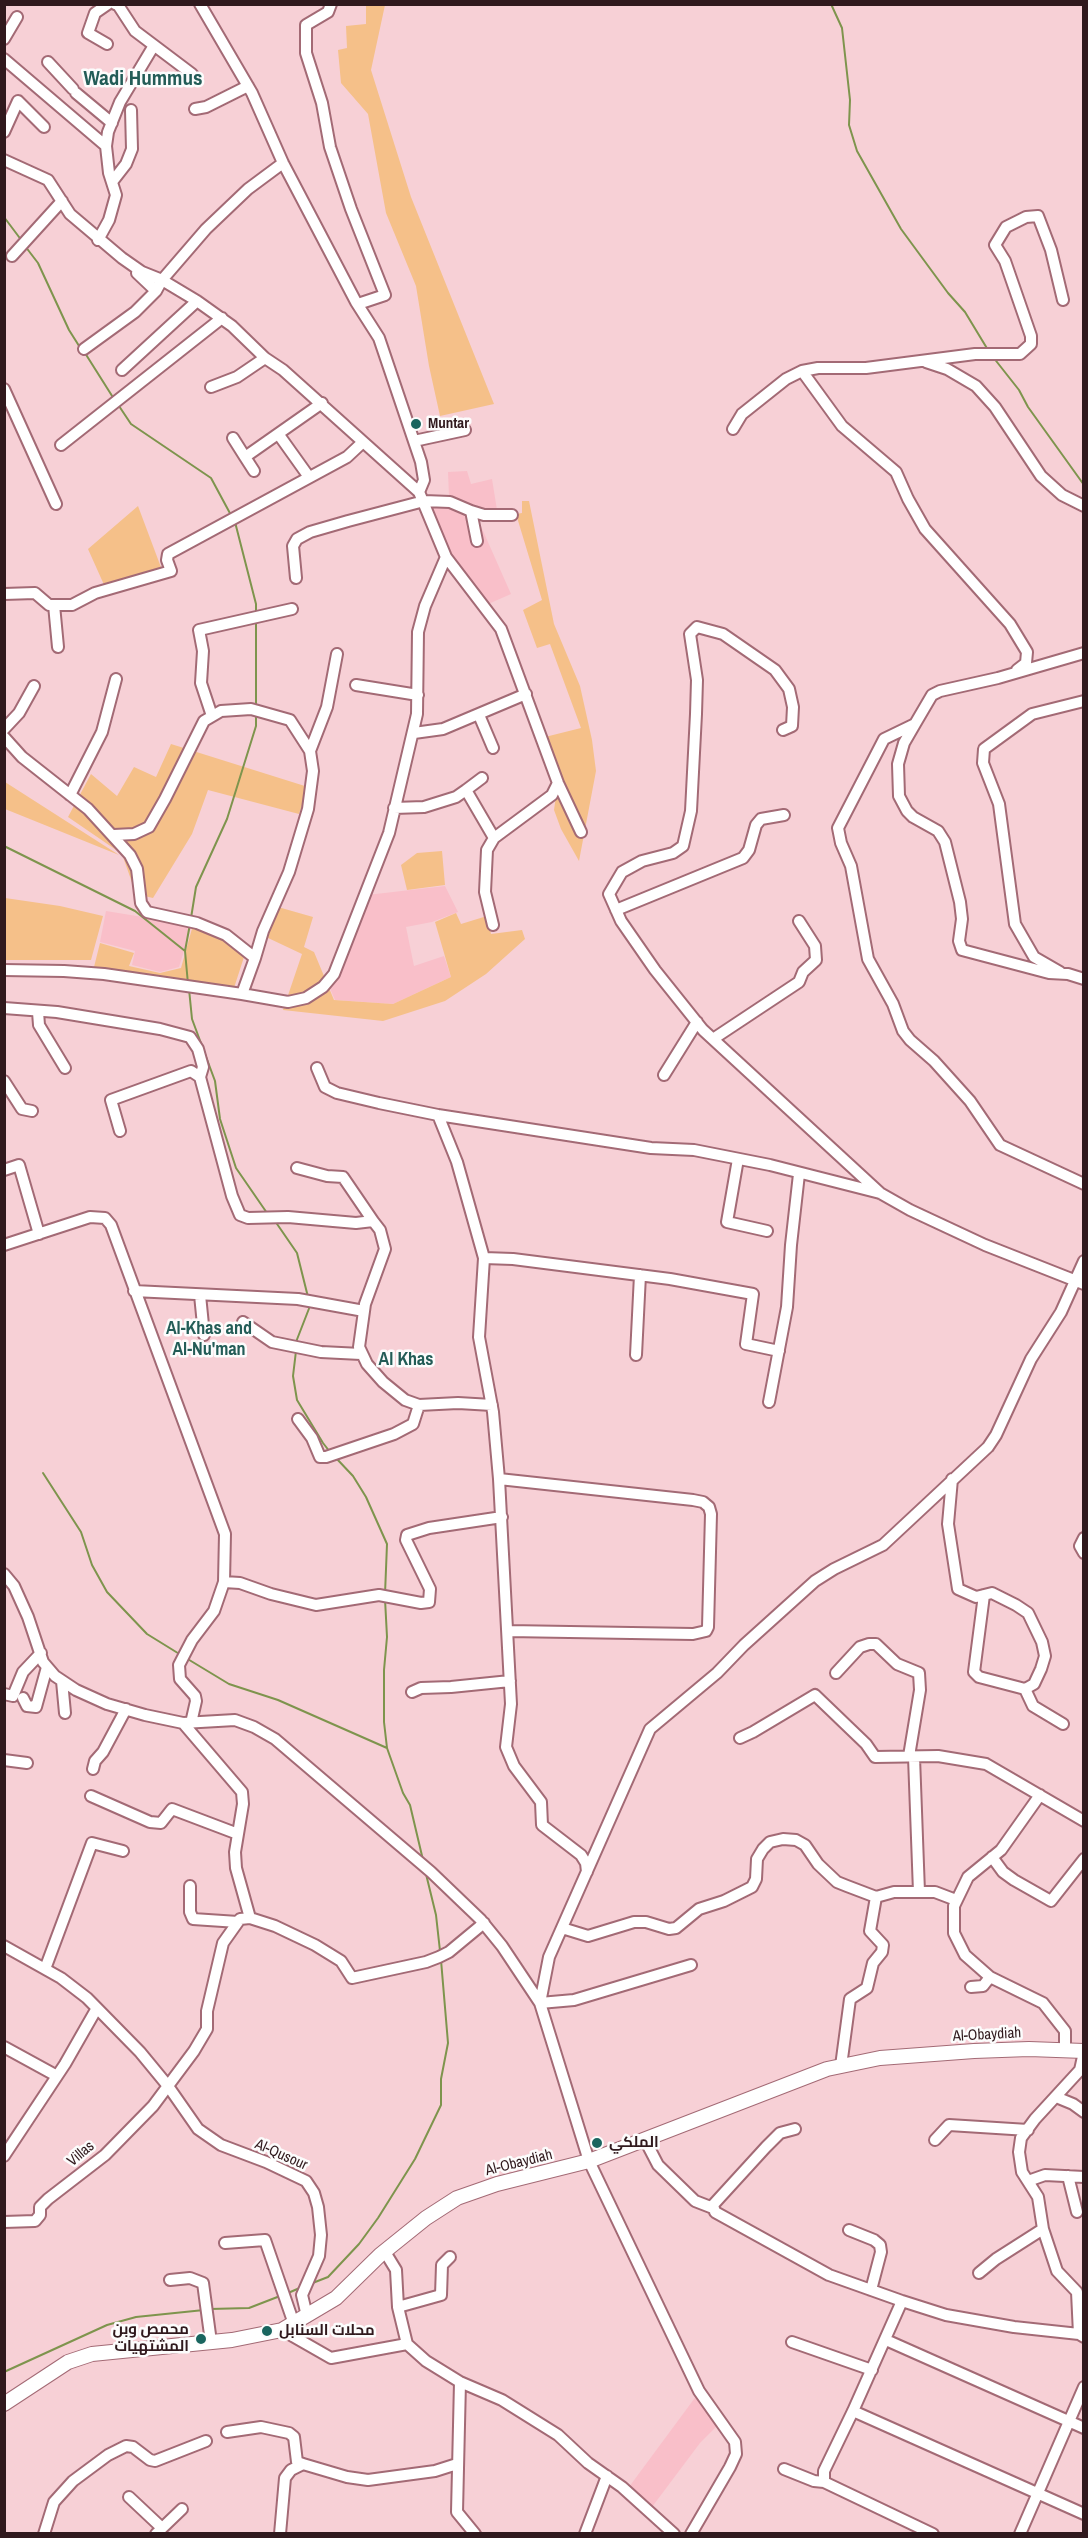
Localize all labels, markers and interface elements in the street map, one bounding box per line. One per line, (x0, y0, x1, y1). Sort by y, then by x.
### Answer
district label: Wadi Hummus (84, 66, 202, 92)
place label: Muntar (428, 415, 469, 433)
marker: Muntar (409, 417, 423, 431)
district label: Al-Khas and Al-Nu'man (166, 1318, 252, 1360)
district label: Al Khas (379, 1349, 433, 1371)
street label: Al-Obaydiah (952, 2024, 1022, 2046)
place label: الملكي (609, 2134, 659, 2152)
street label: Al-Qusour (252, 2136, 310, 2174)
marker: الملكي (590, 2136, 604, 2150)
street label: Villas (64, 2138, 98, 2170)
street label: Al-Obaydiah (484, 2146, 554, 2180)
place label: محمص وبن المشتهيات (113, 2321, 189, 2356)
place label: محلات السنابل (279, 2322, 375, 2340)
marker: محلات السنابل (260, 2324, 274, 2338)
marker: محمص وبن المشتهيات (194, 2332, 208, 2346)

